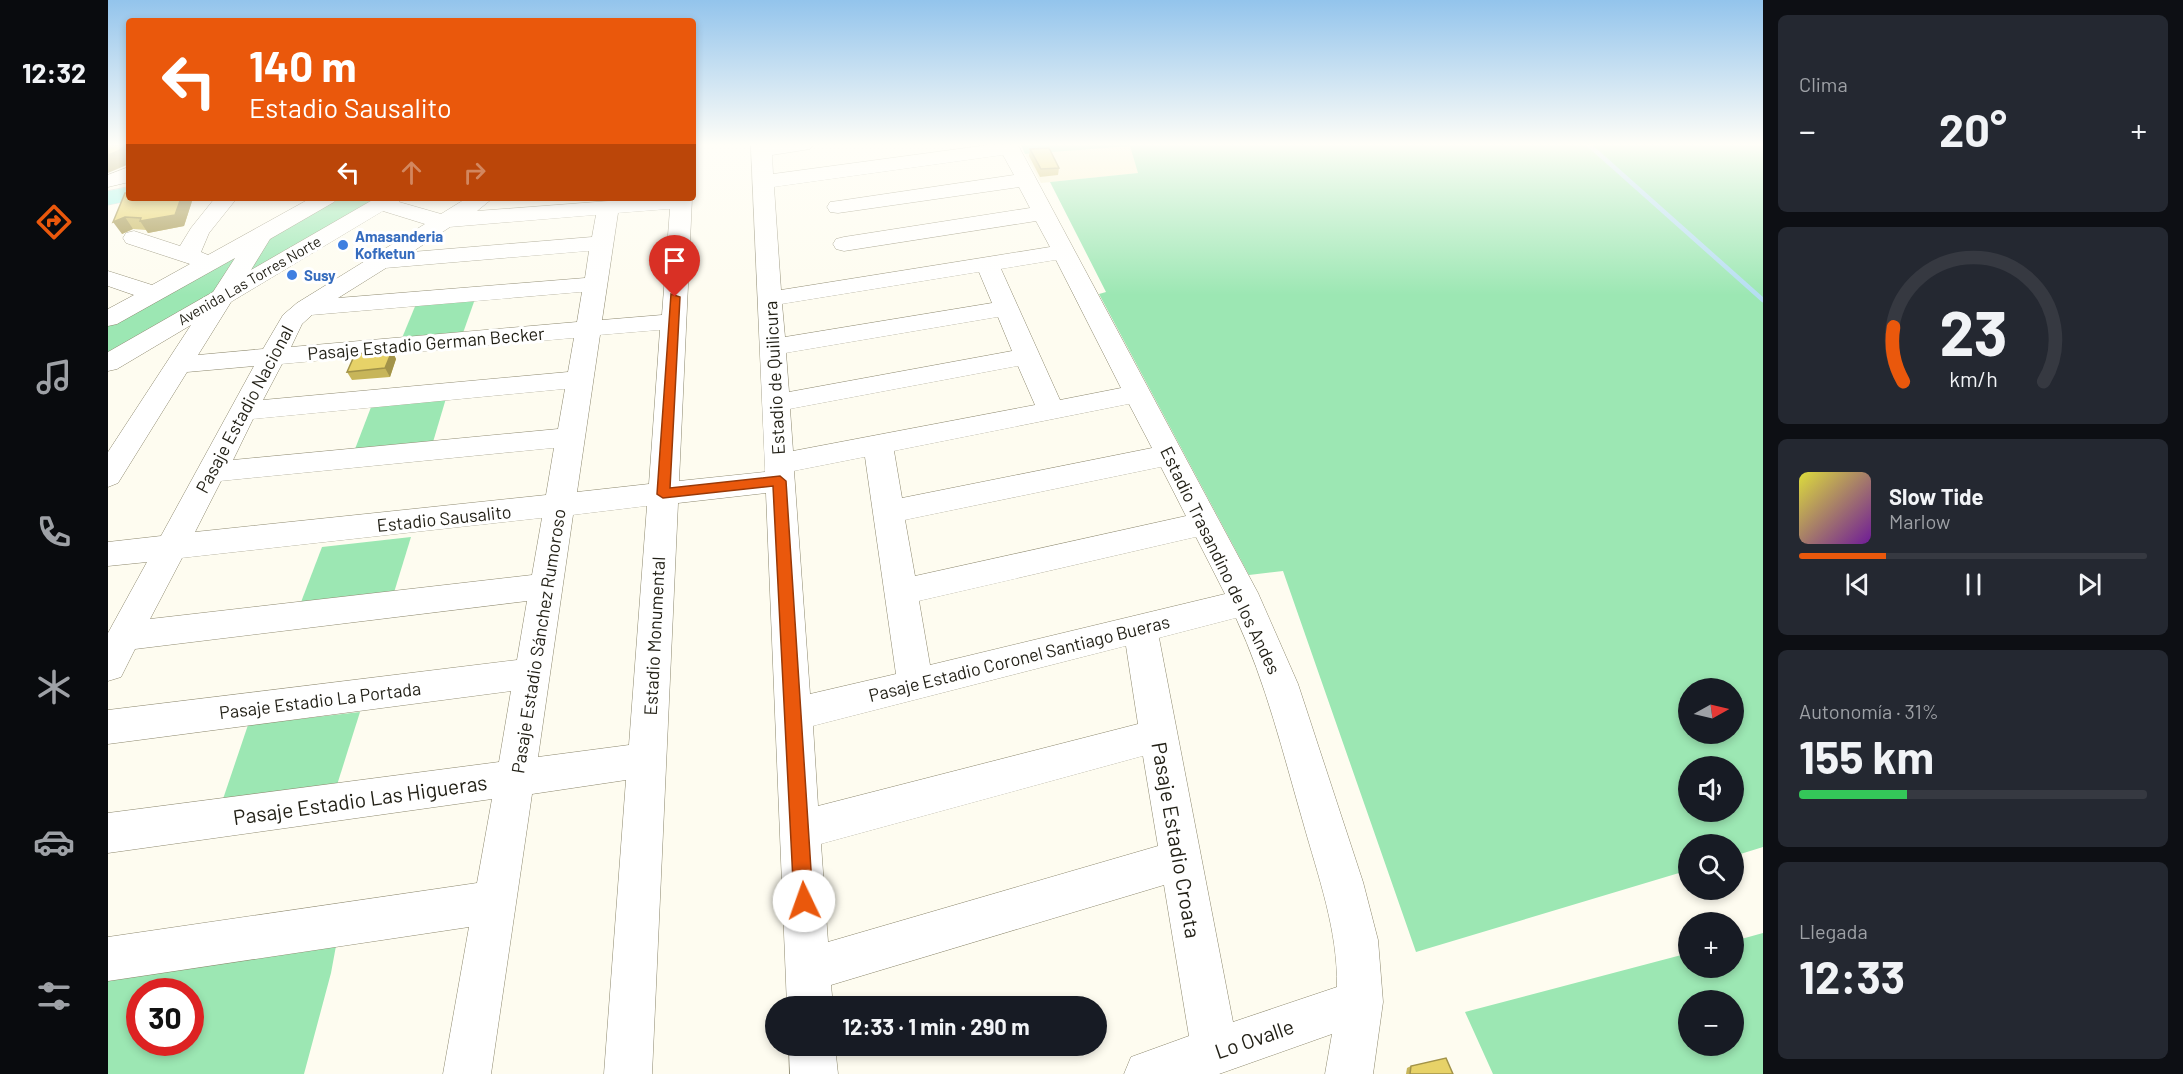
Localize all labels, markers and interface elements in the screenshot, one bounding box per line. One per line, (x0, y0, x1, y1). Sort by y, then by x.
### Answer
text: 140 m (249, 40, 357, 90)
icon: left (150, 42, 228, 120)
text: 12:32 (22, 56, 86, 88)
text: Clima (1799, 72, 1848, 96)
text: Estadio Sausalito (249, 91, 452, 123)
text: 20° (1939, 102, 2007, 156)
text: − (1799, 110, 1816, 150)
text: + (2131, 110, 2147, 150)
icon: left (332, 156, 365, 189)
icon: ahead (395, 156, 428, 189)
icon: right (458, 156, 491, 189)
icon: directions (33, 201, 75, 243)
place label: Amasanderia Kofketun (355, 227, 443, 262)
street label: Avenida Las Torres Norte (174, 232, 324, 328)
pin (649, 235, 700, 297)
marker: Amasanderia Kofketun (336, 238, 350, 252)
icon: arrive (658, 244, 691, 277)
place label: Susy (304, 266, 336, 284)
marker: Susy (285, 268, 299, 282)
text: 23 (1939, 294, 2007, 368)
street label: Estadio de Quilicura (759, 300, 789, 456)
street label: Pasaje Estadio Nacional (190, 321, 298, 497)
street label: Pasaje Estadio German Becker (307, 322, 546, 364)
icon: music (33, 356, 75, 398)
text: km/h (1949, 367, 1997, 392)
street label: Estadio Trasandino de los Andes (1156, 443, 1286, 677)
text: Slow Tide (1889, 483, 1984, 509)
street label: Estadio Sausalito (376, 500, 512, 536)
street label: Pasaje Estadio Sánchez Rumoroso (506, 507, 570, 775)
text: Marlow (1889, 509, 1950, 533)
icon: phone (33, 511, 75, 553)
street label: Estadio Monumental (639, 556, 669, 716)
icon: previous (1841, 568, 1874, 601)
icon: pause (1957, 568, 1990, 601)
icon: next (2073, 568, 2106, 601)
street label: Pasaje Estadio Coronel Santiago Bueras (866, 610, 1172, 706)
icon: climate (33, 666, 75, 708)
street label: Pasaje Estadio La Portada (218, 677, 422, 723)
north arrow (1678, 678, 1744, 744)
map controls (1678, 678, 1744, 1056)
text: Autonomía · 31% (1799, 699, 1939, 723)
text: 155 km (1799, 729, 1934, 783)
street label: Pasaje Estadio Croata (1147, 740, 1207, 940)
button: sound (1678, 756, 1744, 822)
street label: Pasaje Estadio Las Higueras (231, 769, 489, 829)
icon: car (33, 821, 75, 863)
button: search (1678, 834, 1744, 900)
position arrow (772, 869, 836, 933)
button: + (1678, 912, 1744, 978)
text: Llegada (1799, 919, 1868, 943)
text: 12:33 (1799, 949, 1905, 1003)
icon: filters (33, 975, 75, 1017)
speed limit sign: 30 (126, 978, 204, 1056)
button: − (1678, 990, 1744, 1056)
text: 12:33 · 1 min · 290 m (842, 1013, 1030, 1039)
street label: Lo Ovalle (1211, 1013, 1297, 1063)

